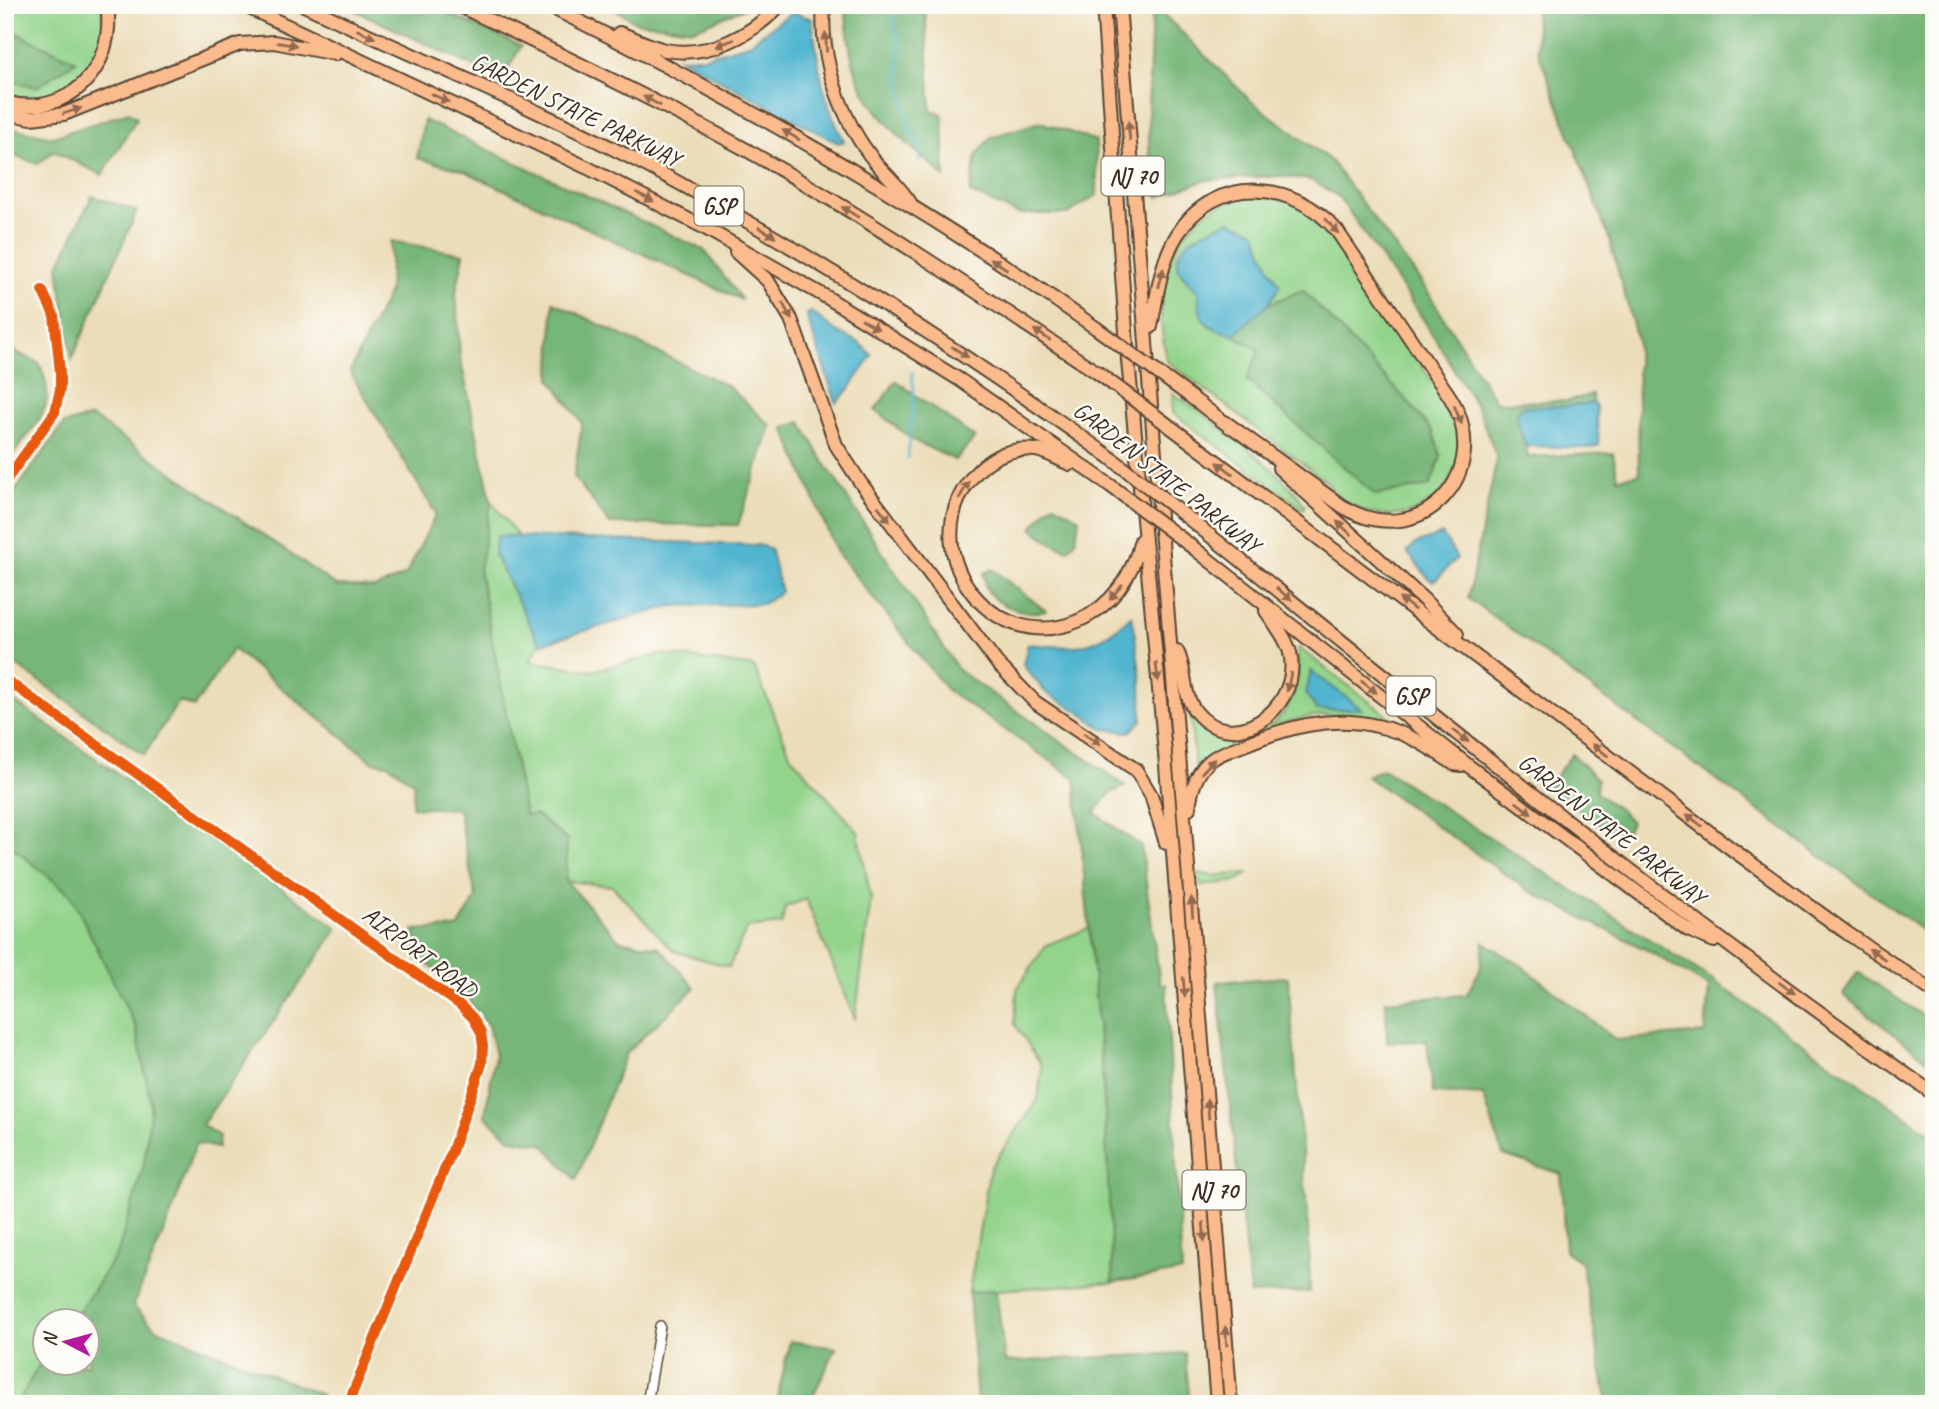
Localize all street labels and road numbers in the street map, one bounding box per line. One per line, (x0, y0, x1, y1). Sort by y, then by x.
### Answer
street label: GARDEN STATE PARKWAY (466, 46, 688, 175)
road number: NJ 70 (1102, 156, 1164, 196)
road number: GSP (694, 186, 744, 226)
street label: GARDEN STATE PARKWAY (1067, 395, 1269, 561)
road number: GSP (1386, 676, 1436, 716)
street label: GARDEN STATE PARKWAY (1512, 747, 1714, 913)
street label: AIRPORT ROAD (357, 899, 485, 1006)
road number: NJ 70 (1182, 1170, 1246, 1210)

